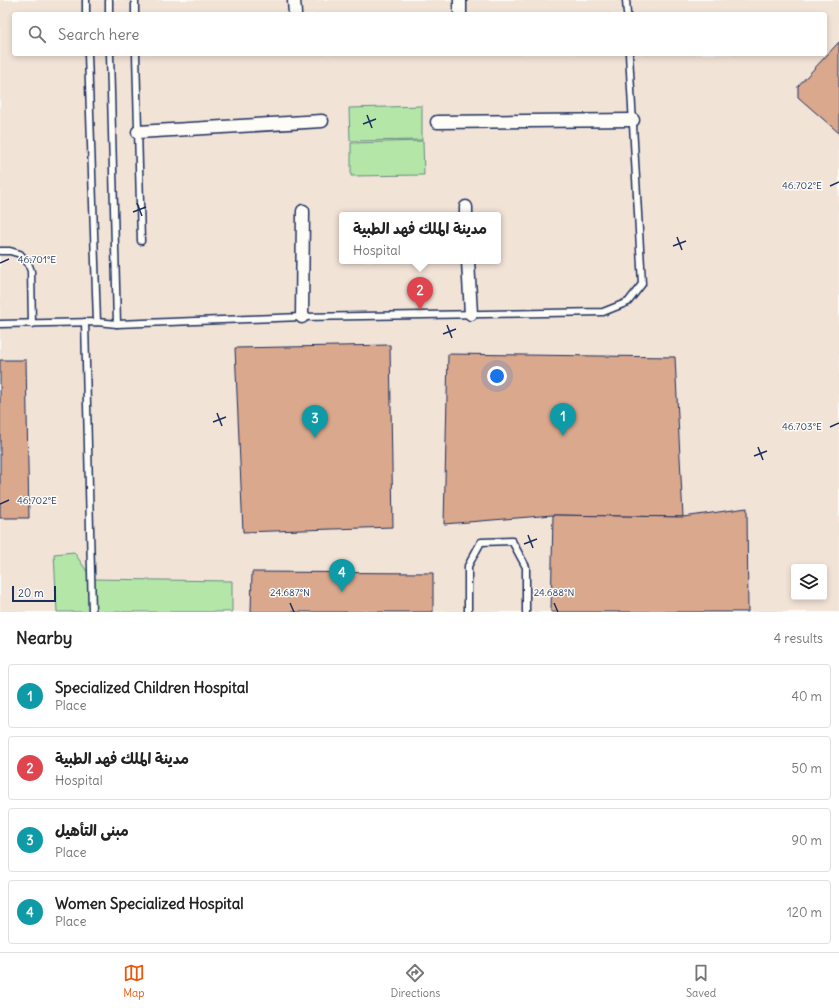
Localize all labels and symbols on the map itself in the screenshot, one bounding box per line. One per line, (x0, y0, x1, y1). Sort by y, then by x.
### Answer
text: 46.702°E (782, 179, 822, 192)
text: 46.701°E (18, 253, 56, 266)
pin: 2 (407, 277, 433, 310)
your location (487, 366, 507, 386)
pin: 1 (550, 403, 576, 436)
pin: 3 (302, 405, 328, 438)
text: 46.703°E (782, 420, 822, 433)
text: 46.702°E (17, 494, 57, 507)
pin: 4 (329, 559, 355, 592)
scale bar (12, 584, 56, 603)
text: 24.687°N (270, 586, 310, 599)
text: 24.688°N (534, 586, 574, 599)

